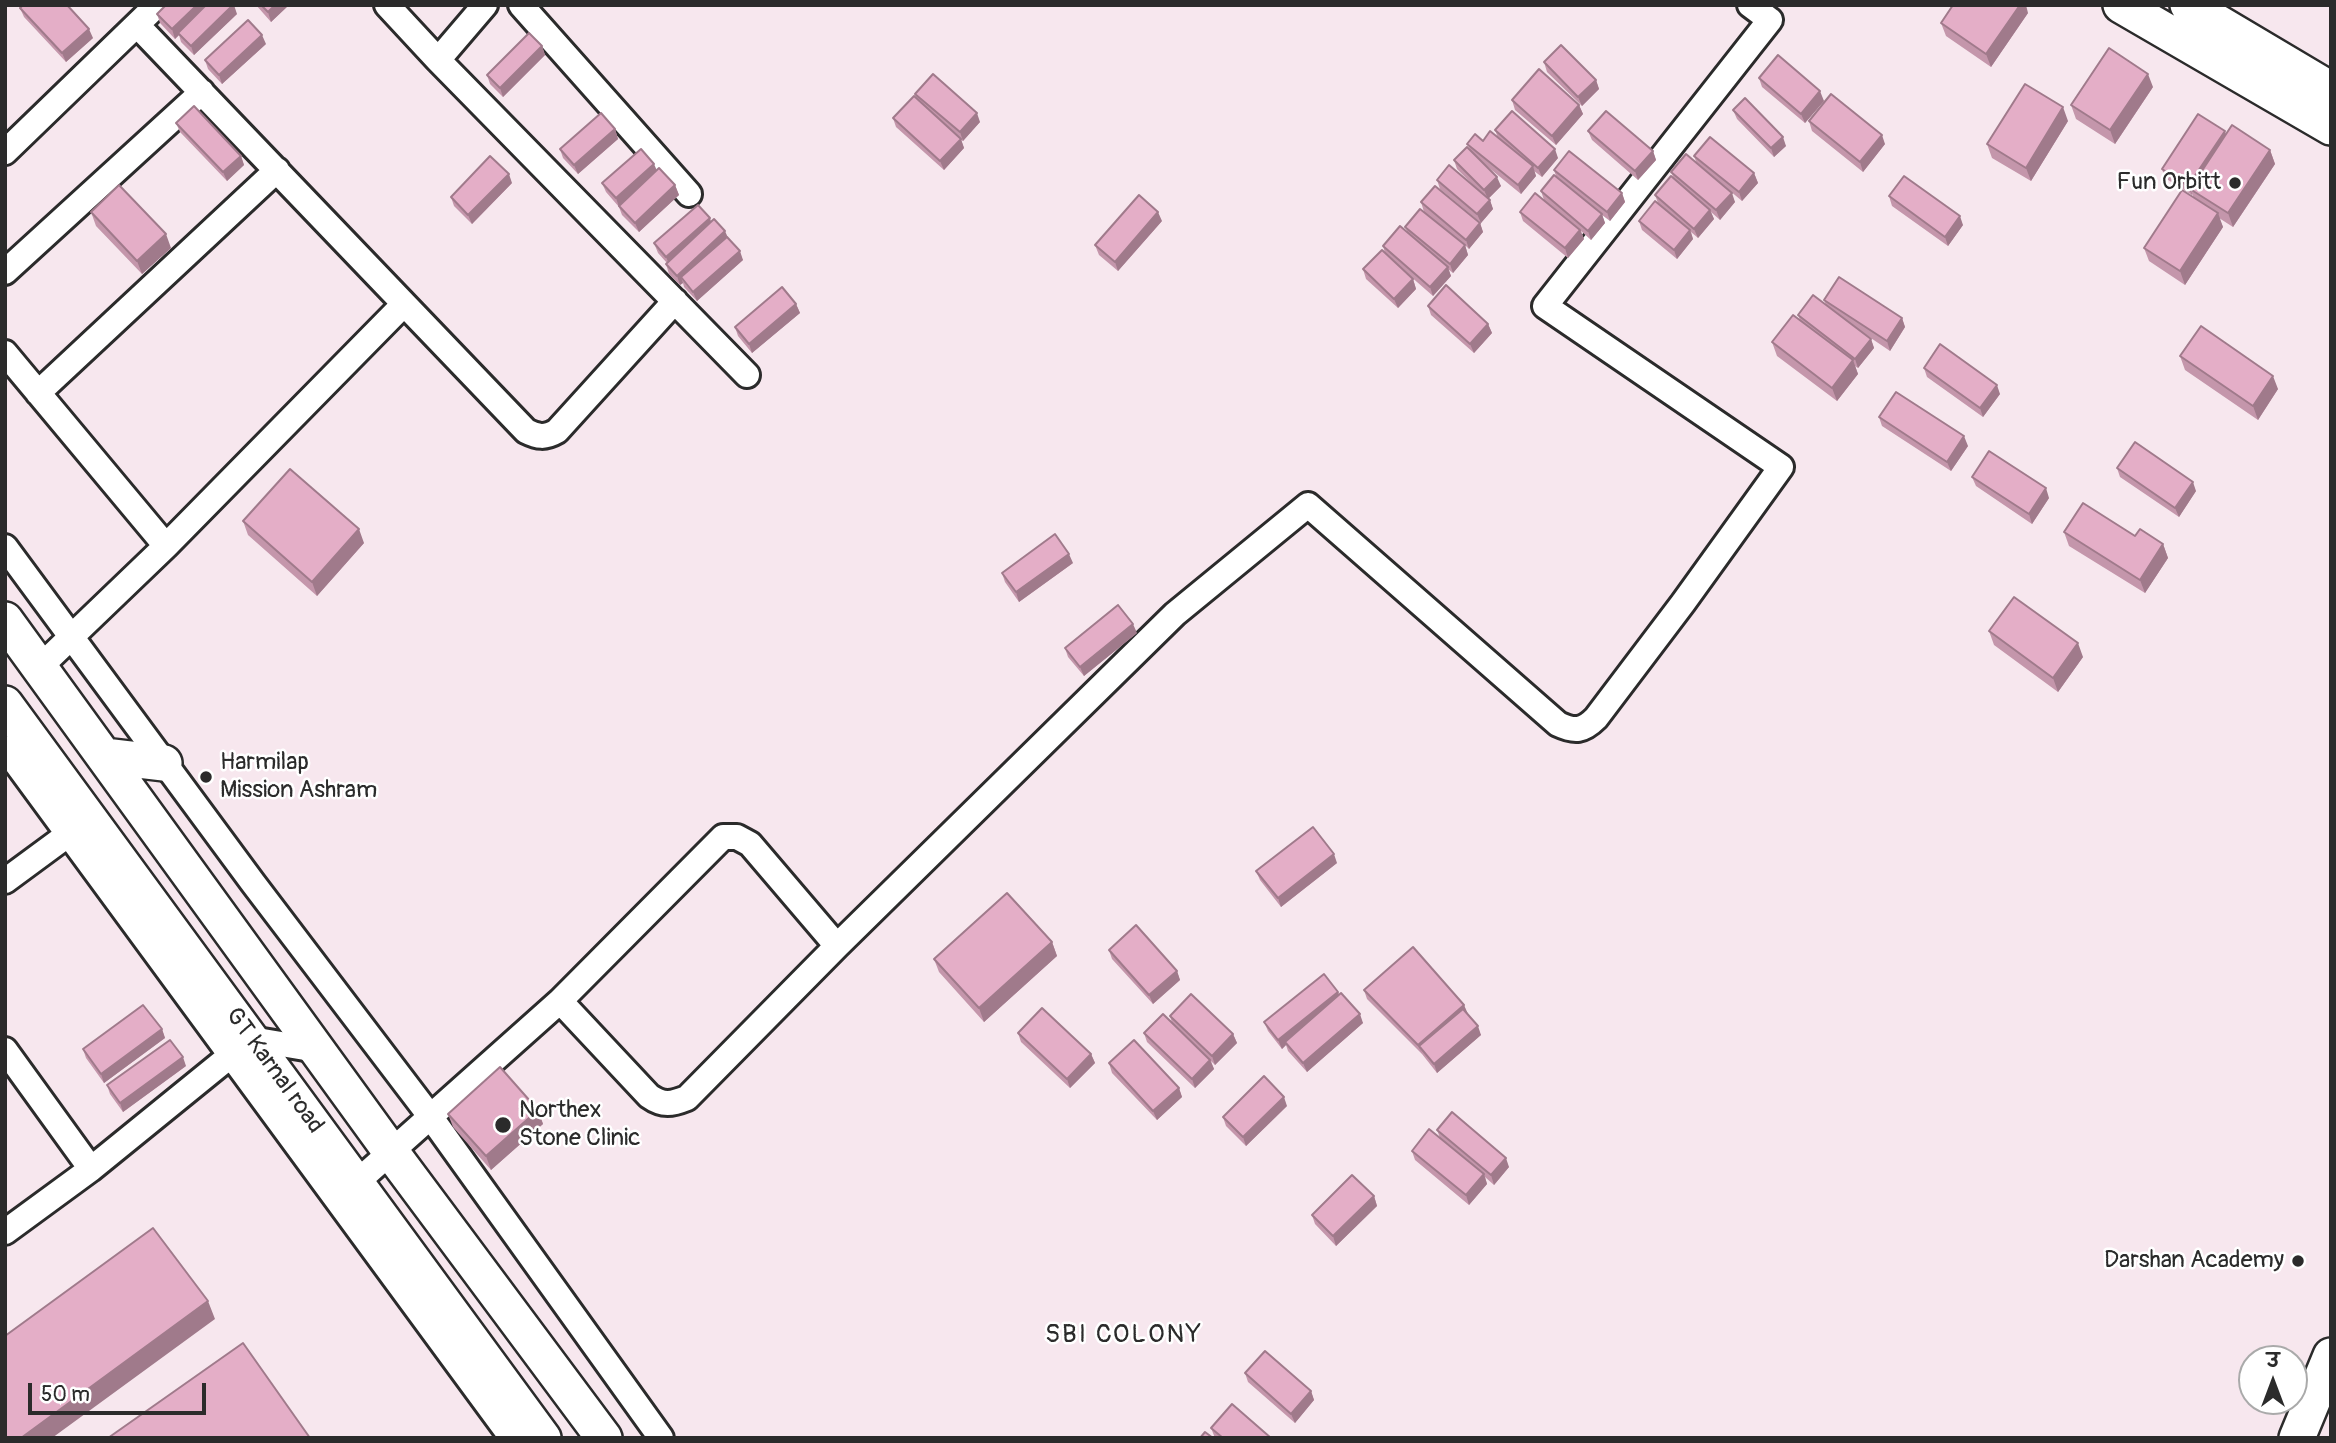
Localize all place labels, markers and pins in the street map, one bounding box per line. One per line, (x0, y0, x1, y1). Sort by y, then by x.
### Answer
place label: Fun Orbitt (2116, 169, 2221, 197)
marker: Fun Orbitt (2227, 175, 2243, 191)
place label: Harmilap Mission Ashram (220, 749, 377, 805)
marker: Harmilap Mission Ashram (198, 769, 214, 785)
place label: Northex Stone Clinic (519, 1097, 641, 1153)
marker: Northex Stone Clinic (493, 1115, 513, 1135)
place label: Darshan Academy (2104, 1247, 2284, 1275)
marker: Darshan Academy (2290, 1253, 2306, 1269)

